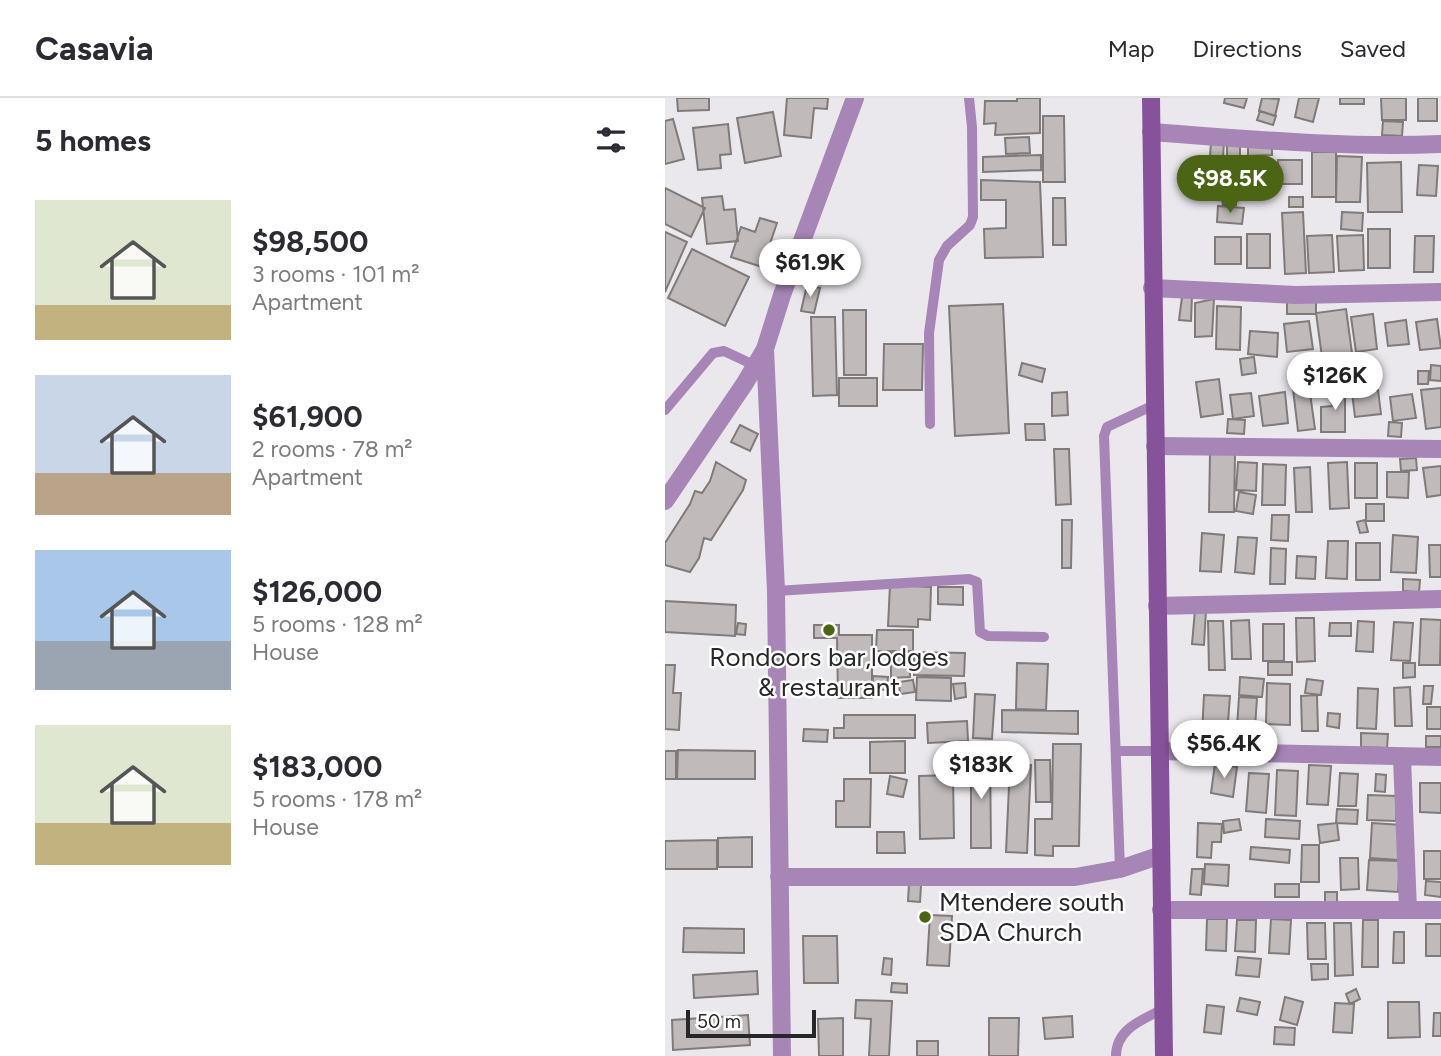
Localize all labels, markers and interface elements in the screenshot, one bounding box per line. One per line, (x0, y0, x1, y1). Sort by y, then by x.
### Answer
text: Casavia (35, 29, 154, 68)
text: Map (1108, 34, 1154, 63)
text: Directions (1192, 34, 1302, 63)
text: Saved (1340, 34, 1406, 63)
icon: filters (592, 121, 630, 159)
text: 5 homes (35, 122, 151, 159)
pin: $98.5K (1173, 156, 1287, 215)
text: $98.5K (1193, 164, 1267, 192)
text: $98,500 (252, 223, 368, 260)
icon: home (91, 228, 175, 312)
pin: $61.9K (753, 240, 867, 299)
text: $61.9K (775, 248, 845, 276)
text: 3 rooms · 101 m² (252, 260, 419, 288)
text: Apartment (252, 288, 363, 316)
pin: $126K (1286, 352, 1384, 412)
text: $126K (1303, 361, 1367, 389)
text: $61,900 (252, 398, 363, 435)
icon: home (91, 403, 175, 487)
text: 2 rooms · 78 m² (252, 435, 413, 463)
text: Apartment (252, 463, 363, 491)
text: $126,000 (252, 573, 382, 610)
icon: home (91, 578, 175, 662)
text: 5 rooms · 128 m² (252, 610, 423, 638)
marker: Rondoors bar,lodges & restaurant (821, 622, 837, 638)
text: House (252, 638, 319, 666)
place label: Rondoors bar,lodges & restaurant (709, 641, 949, 703)
pin: $56.4K (1167, 720, 1281, 780)
text: $56.4K (1186, 729, 1262, 757)
pin: $183K (932, 742, 1030, 801)
text: $183,000 (252, 748, 382, 785)
text: $183K (949, 750, 1013, 778)
icon: home (91, 753, 175, 837)
text: 5 rooms · 178 m² (252, 785, 422, 813)
text: House (252, 813, 319, 841)
place label: Mtendere south SDA Church (939, 886, 1124, 948)
marker: Mtendere south SDA Church (917, 909, 933, 925)
scale bar (686, 1007, 815, 1039)
text: 50 m (697, 1010, 741, 1033)

